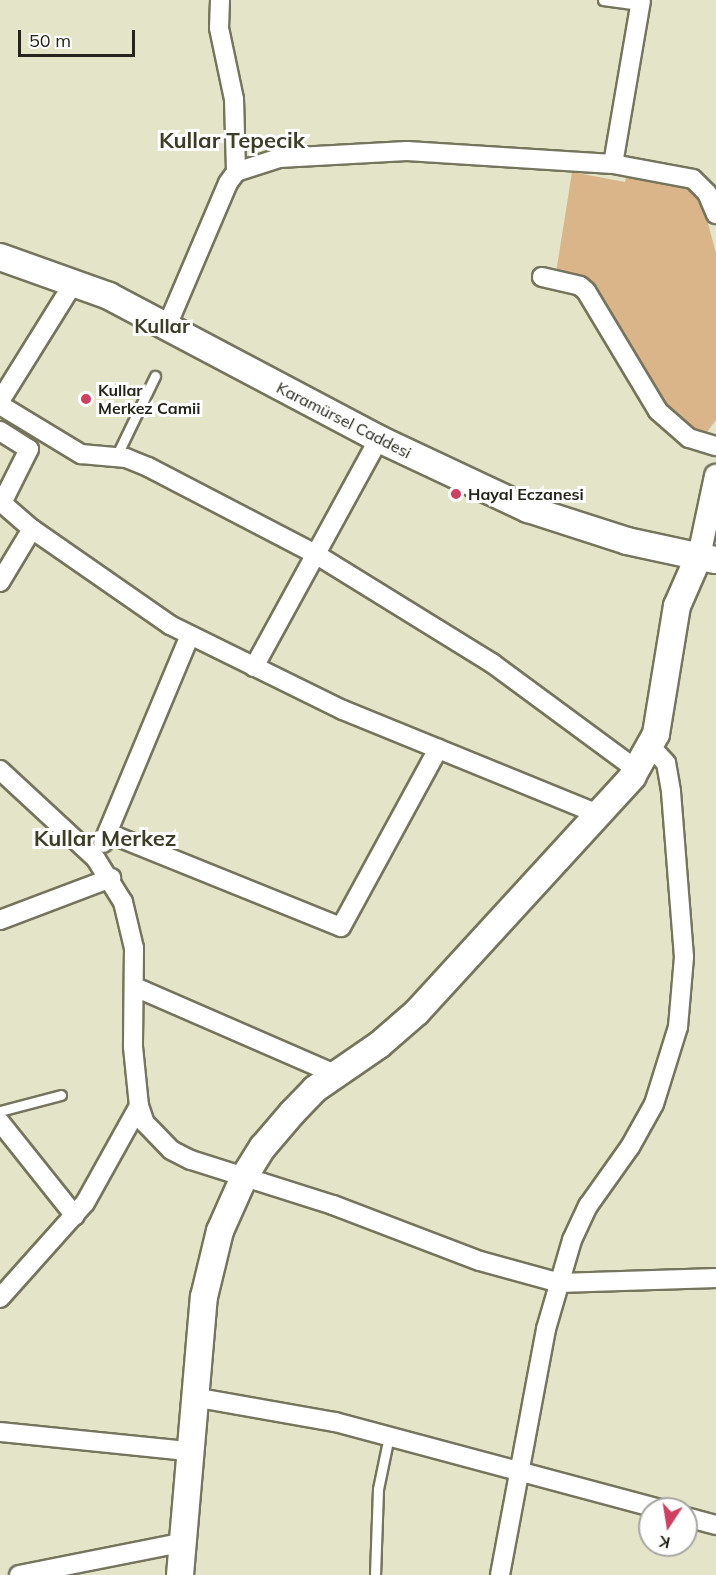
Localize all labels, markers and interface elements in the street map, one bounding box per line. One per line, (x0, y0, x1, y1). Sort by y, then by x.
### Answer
scale bar (21, 18, 138, 56)
text: 50 m (29, 29, 71, 52)
district label: Kullar Tepecik (159, 128, 305, 154)
district label: Kullar (134, 313, 190, 337)
street label: Karamürsel Caddesi (273, 378, 415, 462)
place label: Kullar Merkez Camii (98, 380, 200, 418)
marker: Kullar Merkez Camii (79, 392, 93, 406)
place label: Hayal Eczanesi (468, 484, 584, 504)
marker: Hayal Eczanesi (449, 487, 463, 501)
district label: Kullar Merkez (34, 826, 176, 852)
north arrow (638, 1497, 698, 1557)
text: K (657, 1532, 672, 1554)

